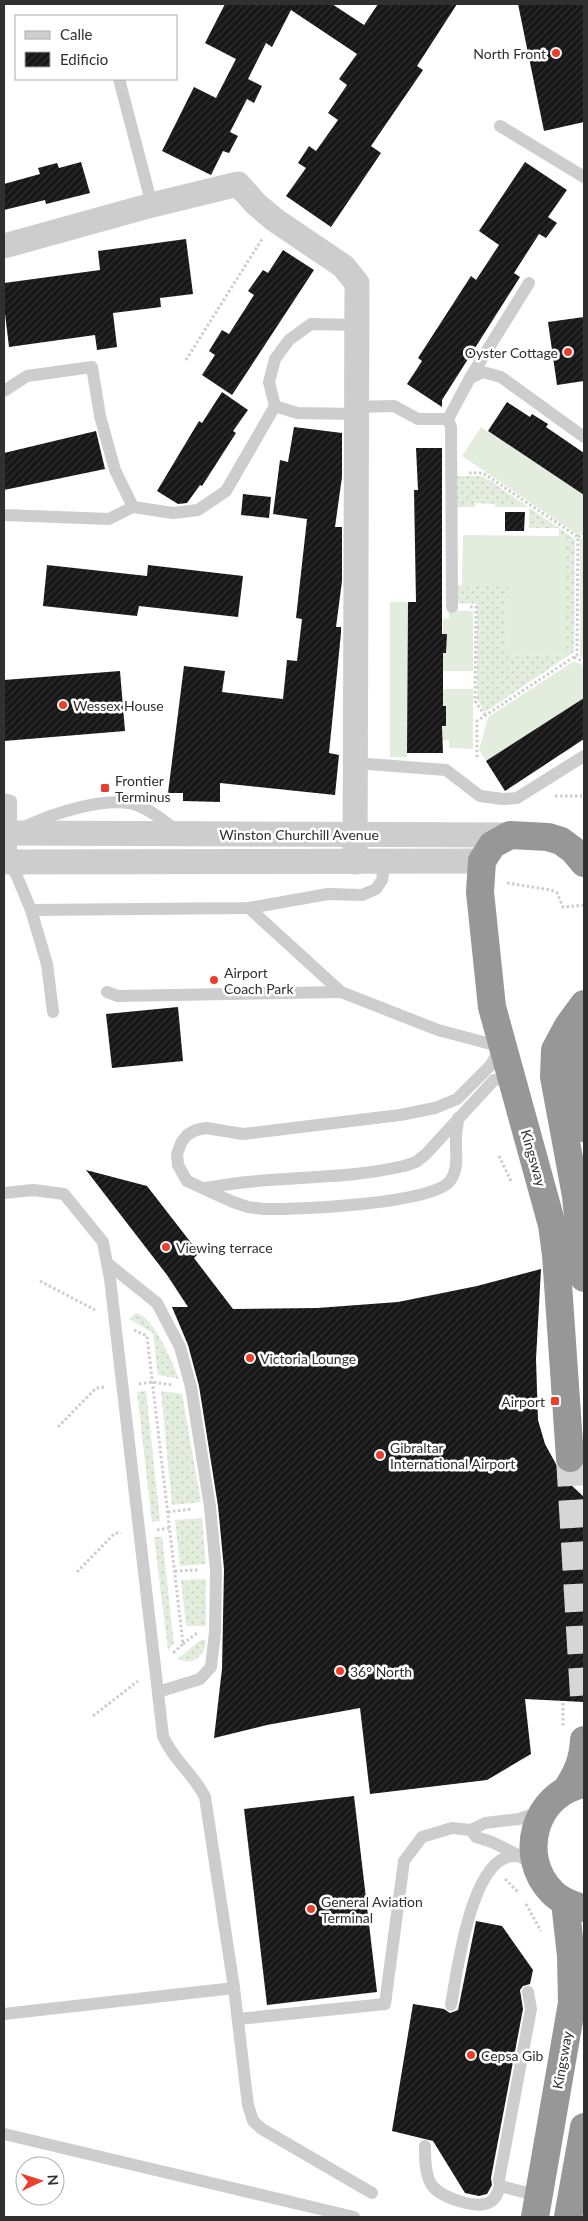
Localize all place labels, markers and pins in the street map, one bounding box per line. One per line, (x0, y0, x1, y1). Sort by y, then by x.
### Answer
place label: North Front (473, 45, 546, 62)
marker: North Front (550, 47, 562, 59)
place label: Oyster Cottage (465, 344, 558, 361)
marker: Oyster Cottage (562, 346, 574, 358)
place label: Wessex House (73, 697, 164, 714)
marker: Wessex House (57, 699, 69, 711)
place label: Frontier Terminus (115, 772, 171, 805)
marker: Frontier Terminus (99, 782, 111, 794)
place label: Airport Coach Park (224, 964, 294, 997)
marker: Airport Coach Park (208, 974, 220, 986)
place label: Viewing terrace (176, 1239, 273, 1256)
marker: Viewing terrace (160, 1241, 172, 1253)
place label: Victoria Lounge (260, 1350, 356, 1367)
marker: Victoria Lounge (244, 1352, 256, 1364)
place label: Airport (501, 1393, 545, 1410)
marker: Airport (549, 1395, 561, 1407)
place label: Gibraltar International Airport (390, 1439, 515, 1472)
marker: Gibraltar International Airport (374, 1449, 386, 1461)
place label: 36° North (350, 1663, 412, 1680)
marker: 36° North (334, 1665, 346, 1677)
place label: General Aviation Terminal (321, 1893, 423, 1926)
marker: General Aviation Terminal (305, 1903, 317, 1915)
place label: Cepsa Gib (481, 2047, 544, 2064)
marker: Cepsa Gib (465, 2049, 477, 2061)

